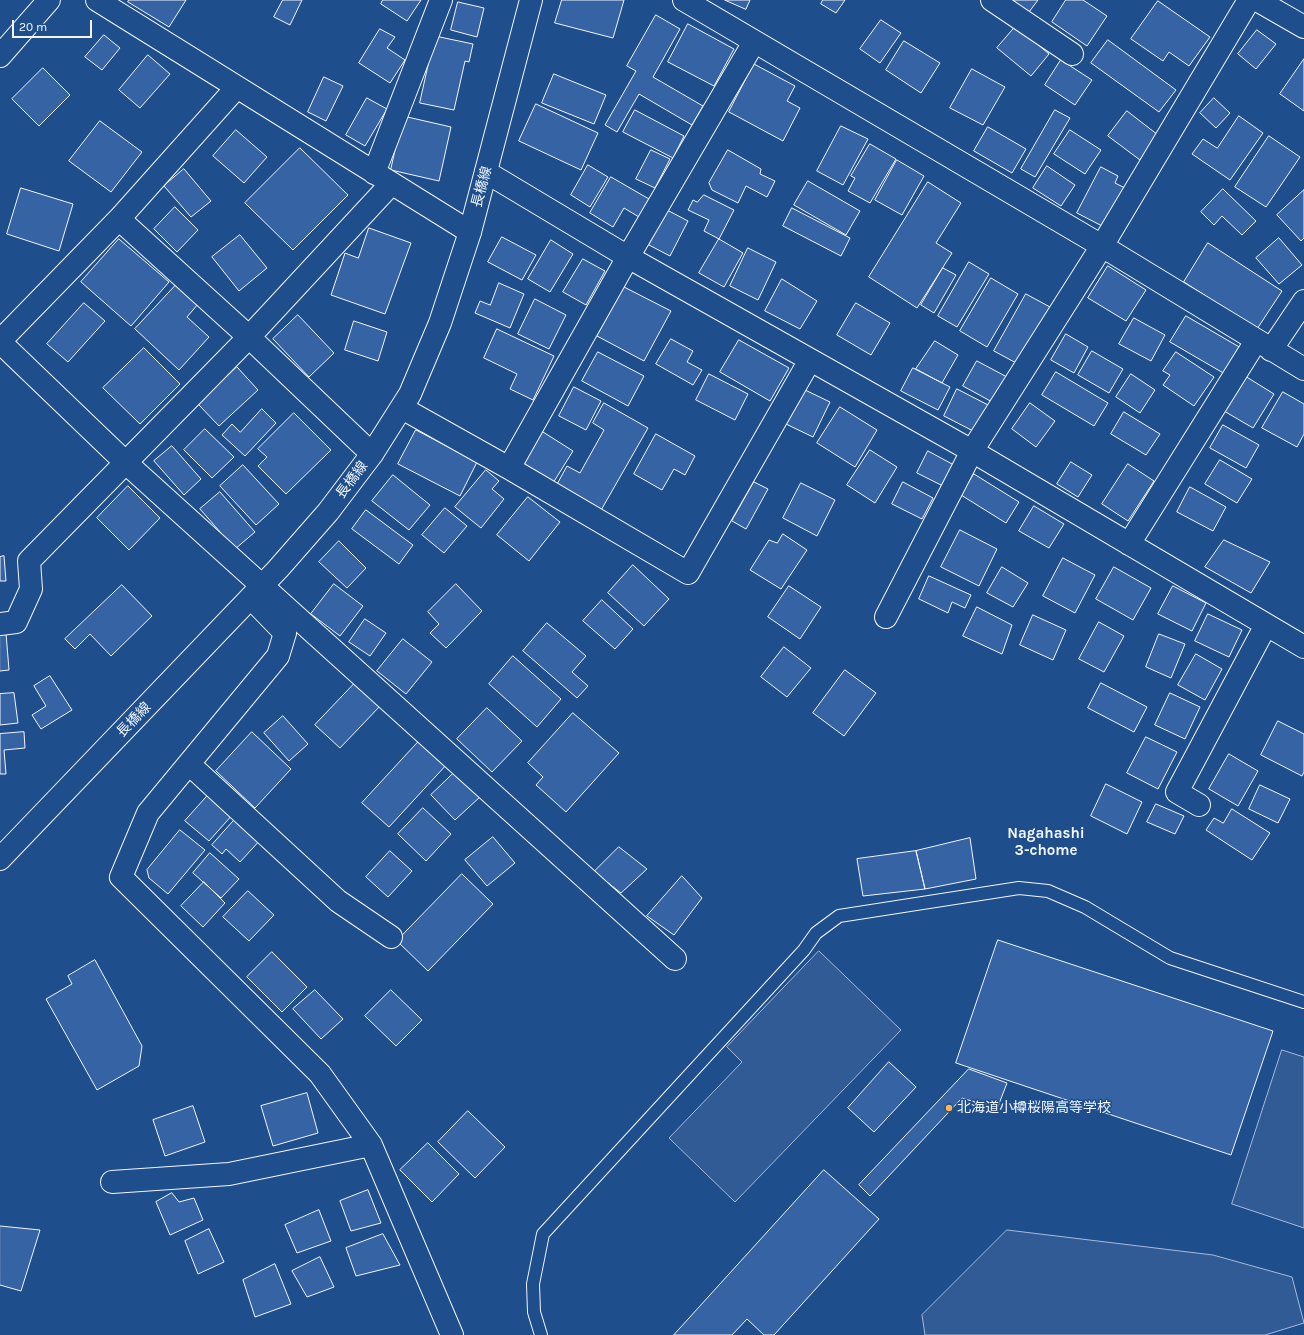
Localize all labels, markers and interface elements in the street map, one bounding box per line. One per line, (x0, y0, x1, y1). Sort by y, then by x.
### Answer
scale bar (14, 12, 94, 38)
text: 20 m (19, 20, 47, 34)
street label: 長橋線 (468, 165, 496, 209)
street label: 長橋線 (333, 458, 371, 502)
street label: 長橋線 (113, 699, 155, 741)
district label: Nagahashi 3-chome (1007, 825, 1085, 860)
place label: 北海道小樽桜陽高等学校 (957, 1100, 1111, 1116)
marker: 北海道小樽桜陽高等学校 (944, 1103, 954, 1113)

